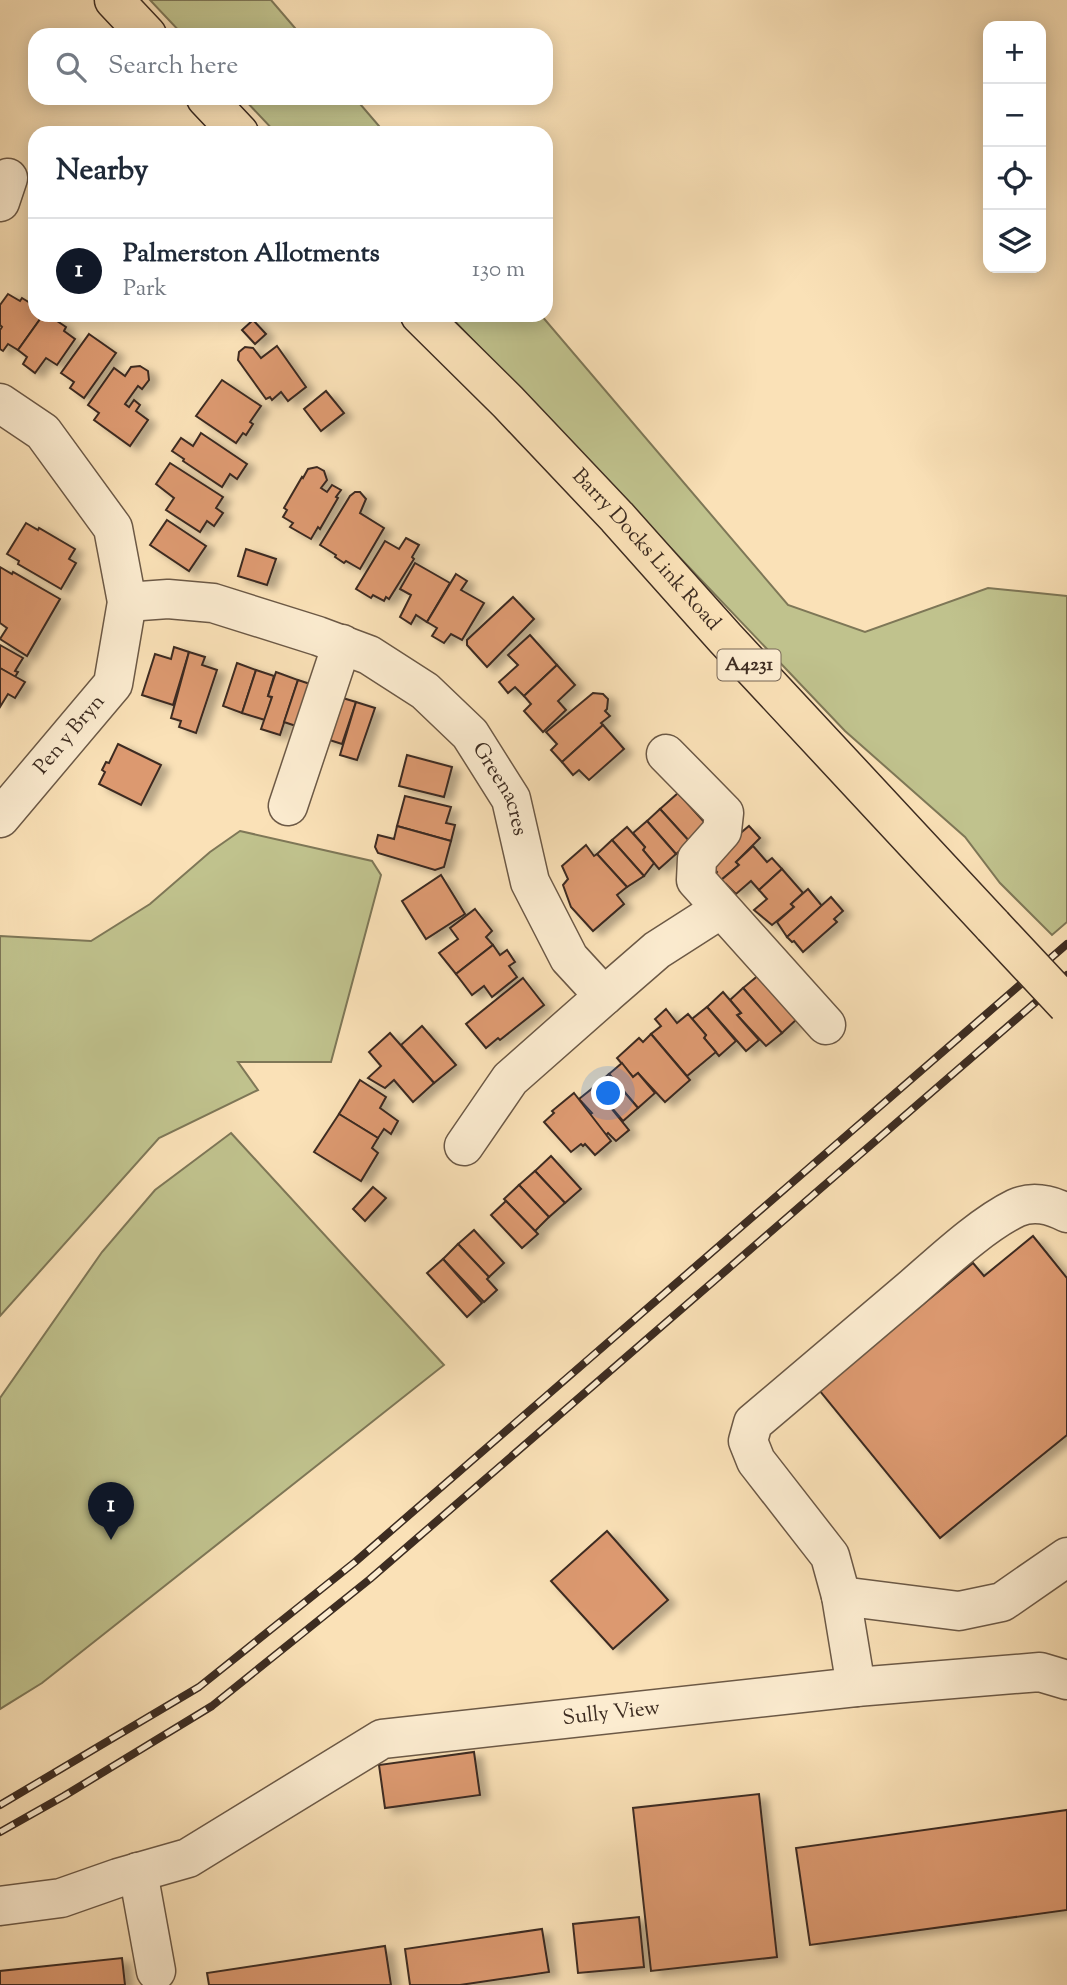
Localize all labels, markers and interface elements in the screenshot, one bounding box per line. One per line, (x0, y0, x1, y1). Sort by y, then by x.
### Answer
map controls (983, 21, 1046, 273)
button: + (983, 21, 1046, 84)
search box (28, 28, 553, 105)
icon: search (52, 48, 90, 86)
text: Search here (108, 48, 238, 85)
button: − (983, 84, 1046, 147)
button: locate (983, 147, 1046, 210)
text: Nearby (56, 150, 148, 193)
button: layers (983, 210, 1046, 273)
text: Palmerston Allotments (123, 236, 380, 273)
text: 1 (75, 254, 83, 287)
text: 130 m (472, 254, 525, 287)
text: Park (123, 273, 167, 306)
street label: Barry Docks Link Road (564, 463, 727, 638)
road number: A4231 (718, 650, 780, 680)
street label: Pen y Bryn (27, 688, 113, 782)
street label: Greenacres (464, 737, 534, 839)
your location (591, 1076, 625, 1110)
pin: 1 (88, 1482, 134, 1540)
street label: Sully View (561, 1694, 662, 1734)

